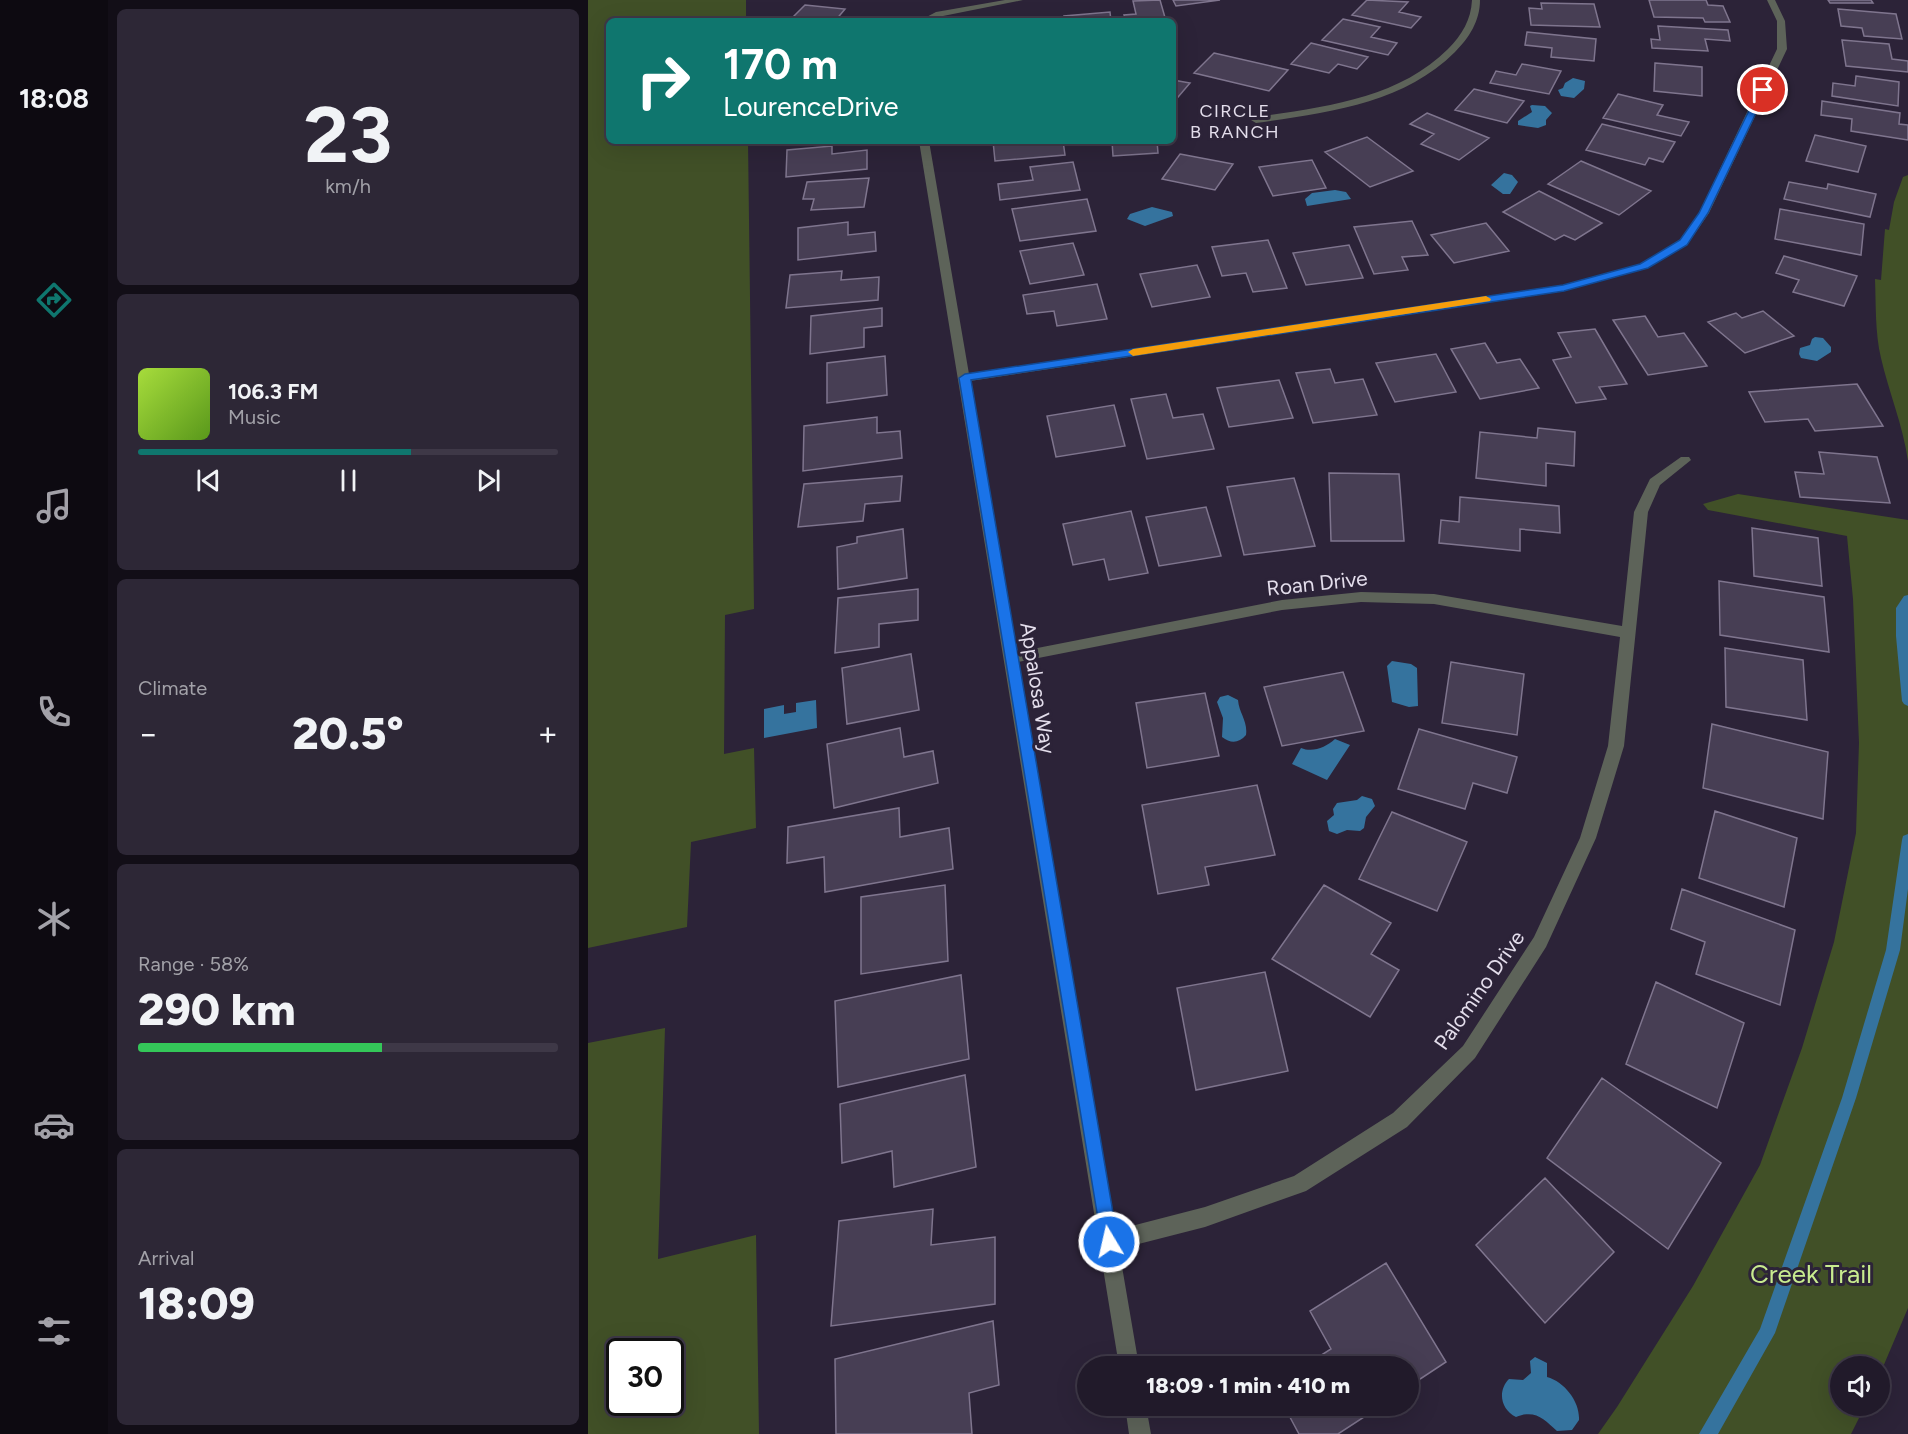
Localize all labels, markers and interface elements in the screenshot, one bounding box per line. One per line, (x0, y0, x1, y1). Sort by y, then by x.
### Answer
text: 170 m (723, 39, 838, 90)
icon: right (624, 42, 702, 120)
pin (1737, 64, 1788, 115)
icon: arrive (1746, 73, 1779, 106)
text: 18:08 (19, 82, 89, 115)
text: 23 (304, 88, 392, 182)
text: LourenceDrive (723, 90, 898, 123)
district label: CIRCLE B RANCH (1190, 100, 1280, 143)
text: km/h (325, 174, 371, 198)
icon: directions (33, 279, 75, 321)
text: 106.3 FM (228, 378, 318, 405)
text: Music (228, 405, 281, 429)
icon: previous (192, 464, 225, 497)
icon: pause (332, 464, 365, 497)
icon: next (472, 464, 505, 497)
icon: music (33, 485, 75, 527)
street label: Roan Drive (1265, 565, 1369, 601)
street label: Appalosa Way (1015, 620, 1061, 756)
text: Climate (138, 676, 207, 700)
icon: phone (33, 691, 75, 733)
text: 20.5° (292, 706, 404, 760)
text: − (138, 714, 159, 753)
text: + (537, 714, 558, 753)
icon: climate (33, 898, 75, 940)
street label: Palomino Drive (1429, 926, 1529, 1054)
text: Range · 58% (138, 952, 249, 976)
text: 290 km (138, 982, 296, 1036)
icon: car (33, 1104, 75, 1146)
position arrow (1077, 1210, 1141, 1274)
text: Arrival (138, 1246, 194, 1270)
park label: Creek Trail (1750, 1258, 1872, 1290)
text: 18:09 (138, 1276, 255, 1330)
icon: filters (33, 1310, 75, 1352)
speed limit sign: 30 (606, 1338, 684, 1416)
map controls (1830, 1356, 1890, 1416)
button: sound (1830, 1356, 1890, 1416)
text: 18:09 · 1 min · 410 m (1146, 1372, 1350, 1399)

